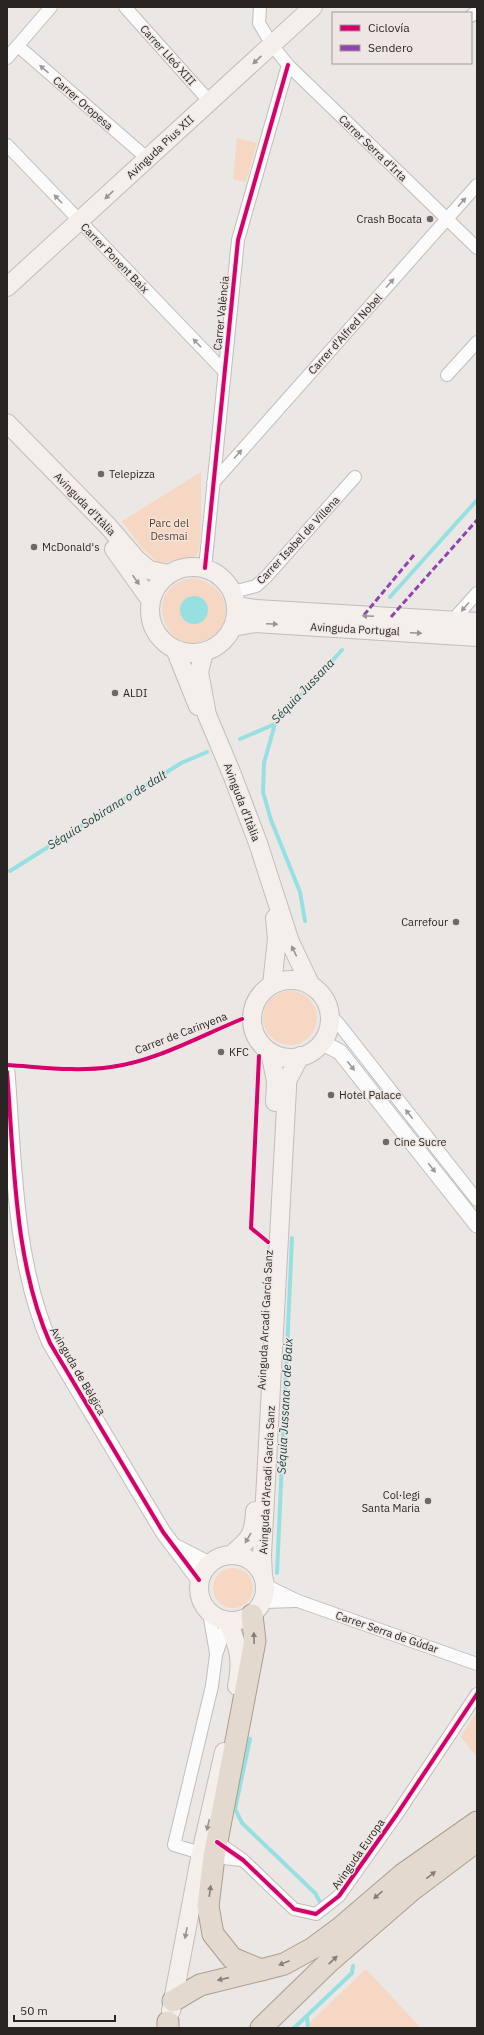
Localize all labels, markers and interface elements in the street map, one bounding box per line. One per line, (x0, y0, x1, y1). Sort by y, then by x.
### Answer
legend (332, 12, 472, 64)
text: Ciclovía (368, 20, 410, 35)
street label: Carrer Lleó XIII (137, 22, 199, 88)
text: Sendero (368, 40, 413, 55)
one-way arrow (252, 55, 262, 64)
one-way arrow (39, 65, 50, 74)
street label: Carrer Oropesa (50, 73, 116, 133)
street label: Avinguda Pius XII (123, 112, 197, 182)
street label: Carrer Serra d'Irta (336, 112, 410, 184)
one-way arrow (104, 190, 114, 199)
one-way arrow (53, 194, 63, 204)
one-way arrow (457, 197, 467, 207)
place label: Crash Bocata (357, 212, 422, 226)
marker: Crash Bocata (425, 214, 435, 224)
street label: Carrer Ponent Baix (78, 220, 152, 296)
street label: Carrer València (210, 275, 232, 351)
one-way arrow (385, 279, 394, 288)
street label: Carrer d'Alfred Nobel (305, 291, 385, 377)
one-way arrow (192, 338, 202, 348)
one-way arrow (234, 449, 243, 459)
place label: Telepizza (109, 467, 155, 481)
street label: Avinguda d'Itàlia (51, 469, 119, 539)
marker: Telepizza (96, 469, 106, 479)
street label: Carrer Isabel de Villena (253, 493, 343, 587)
park label: Parc del Desmai (149, 516, 189, 543)
place label: McDonald's (42, 540, 100, 554)
marker: McDonald's (29, 542, 39, 552)
one-way arrow (132, 575, 140, 585)
one-way arrow (460, 601, 469, 612)
one-way arrow (362, 612, 374, 619)
street label: Avinguda Portugal (310, 620, 400, 638)
one-way arrow (266, 621, 278, 628)
one-way arrow (410, 629, 422, 636)
water label: Séquia Jussana (268, 655, 337, 726)
place label: ALDI (123, 686, 147, 700)
marker: ALDI (110, 688, 120, 698)
street label: Avinguda d'Itàlia (221, 761, 263, 843)
water label: Séquia Sobirana o de dalt (44, 766, 170, 852)
place label: Carrefour (401, 915, 448, 929)
marker: Carrefour (451, 917, 461, 927)
one-way arrow (291, 945, 297, 957)
street label: Carrer de Carinyena (133, 1009, 229, 1057)
place label: KFC (229, 1045, 249, 1059)
marker: KFC (216, 1047, 226, 1057)
one-way arrow (347, 1060, 356, 1071)
place label: Hotel Palace (339, 1088, 401, 1102)
marker: Hotel Palace (326, 1090, 336, 1100)
one-way arrow (405, 1109, 414, 1120)
place label: Cine Sucre (394, 1135, 447, 1149)
marker: Cine Sucre (381, 1137, 391, 1147)
one-way arrow (427, 1162, 436, 1173)
street label: Avinguda Arcadi García Sanz (254, 1250, 276, 1390)
street label: Avinguda de Bèlgica (47, 1325, 109, 1418)
water label: Séquia Jussana o de Baix (273, 1337, 296, 1474)
street label: Avinguda d'Arcadi García Sanz (256, 1405, 278, 1555)
place label: Col·legi Santa Maria (362, 1488, 420, 1515)
marker: Col·legi Santa Maria (423, 1496, 433, 1506)
one-way arrow (245, 1532, 252, 1544)
street label: Carrer Serra de Gúdar (334, 1608, 440, 1656)
one-way arrow (251, 1631, 257, 1644)
street label: Avinguda Europa (328, 1816, 388, 1892)
one-way arrow (204, 1819, 210, 1831)
one-way arrow (426, 1871, 437, 1879)
one-way arrow (207, 1885, 213, 1897)
one-way arrow (373, 1890, 383, 1900)
one-way arrow (183, 1927, 189, 1939)
one-way arrow (328, 1955, 338, 1964)
one-way arrow (277, 1961, 289, 1967)
one-way arrow (217, 1977, 229, 1983)
scale bar (14, 1997, 115, 2023)
text: 50 m (20, 2003, 48, 2018)

